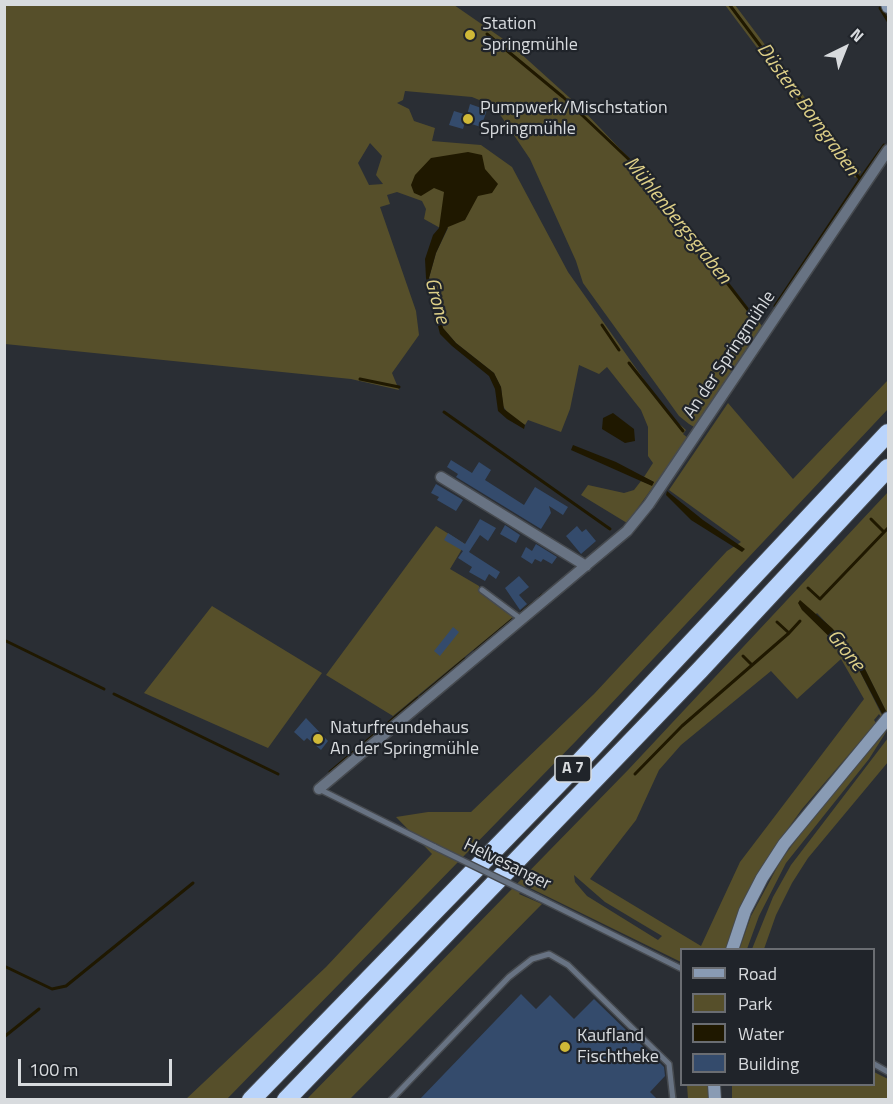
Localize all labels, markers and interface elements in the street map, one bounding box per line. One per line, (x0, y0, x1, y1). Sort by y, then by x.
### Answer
place label: Station Springmühle (482, 14, 578, 57)
north arrow (815, 18, 875, 78)
text: N (845, 22, 870, 47)
marker: Station Springmühle (463, 28, 477, 42)
water label: Düstere Borngraben (751, 39, 863, 181)
place label: Pumpwerk/Mischstation Springmühle (480, 98, 668, 140)
marker: Pumpwerk/Mischstation Springmühle (461, 112, 475, 126)
water label: Mühlenbergsgraben (618, 152, 736, 290)
water label: Grone (418, 275, 454, 327)
street label: An der Springmühle (679, 287, 781, 423)
water label: Grone (821, 625, 869, 677)
place label: Naturfreundehaus An der Springmühle (330, 718, 479, 760)
marker: Naturfreundehaus An der Springmühle (311, 732, 325, 746)
road number: A 7 (555, 756, 591, 782)
street label: Helvesanger (460, 835, 554, 895)
legend (680, 948, 875, 1086)
text: Road (738, 960, 777, 987)
text: Park (738, 990, 772, 1017)
text: Water (738, 1020, 784, 1047)
place label: Kaufland Fischtheke (577, 1026, 659, 1068)
marker: Kaufland Fischtheke (558, 1040, 572, 1054)
scale bar (21, 1047, 176, 1085)
text: Building (738, 1050, 799, 1077)
text: 100 m (29, 1056, 78, 1083)

